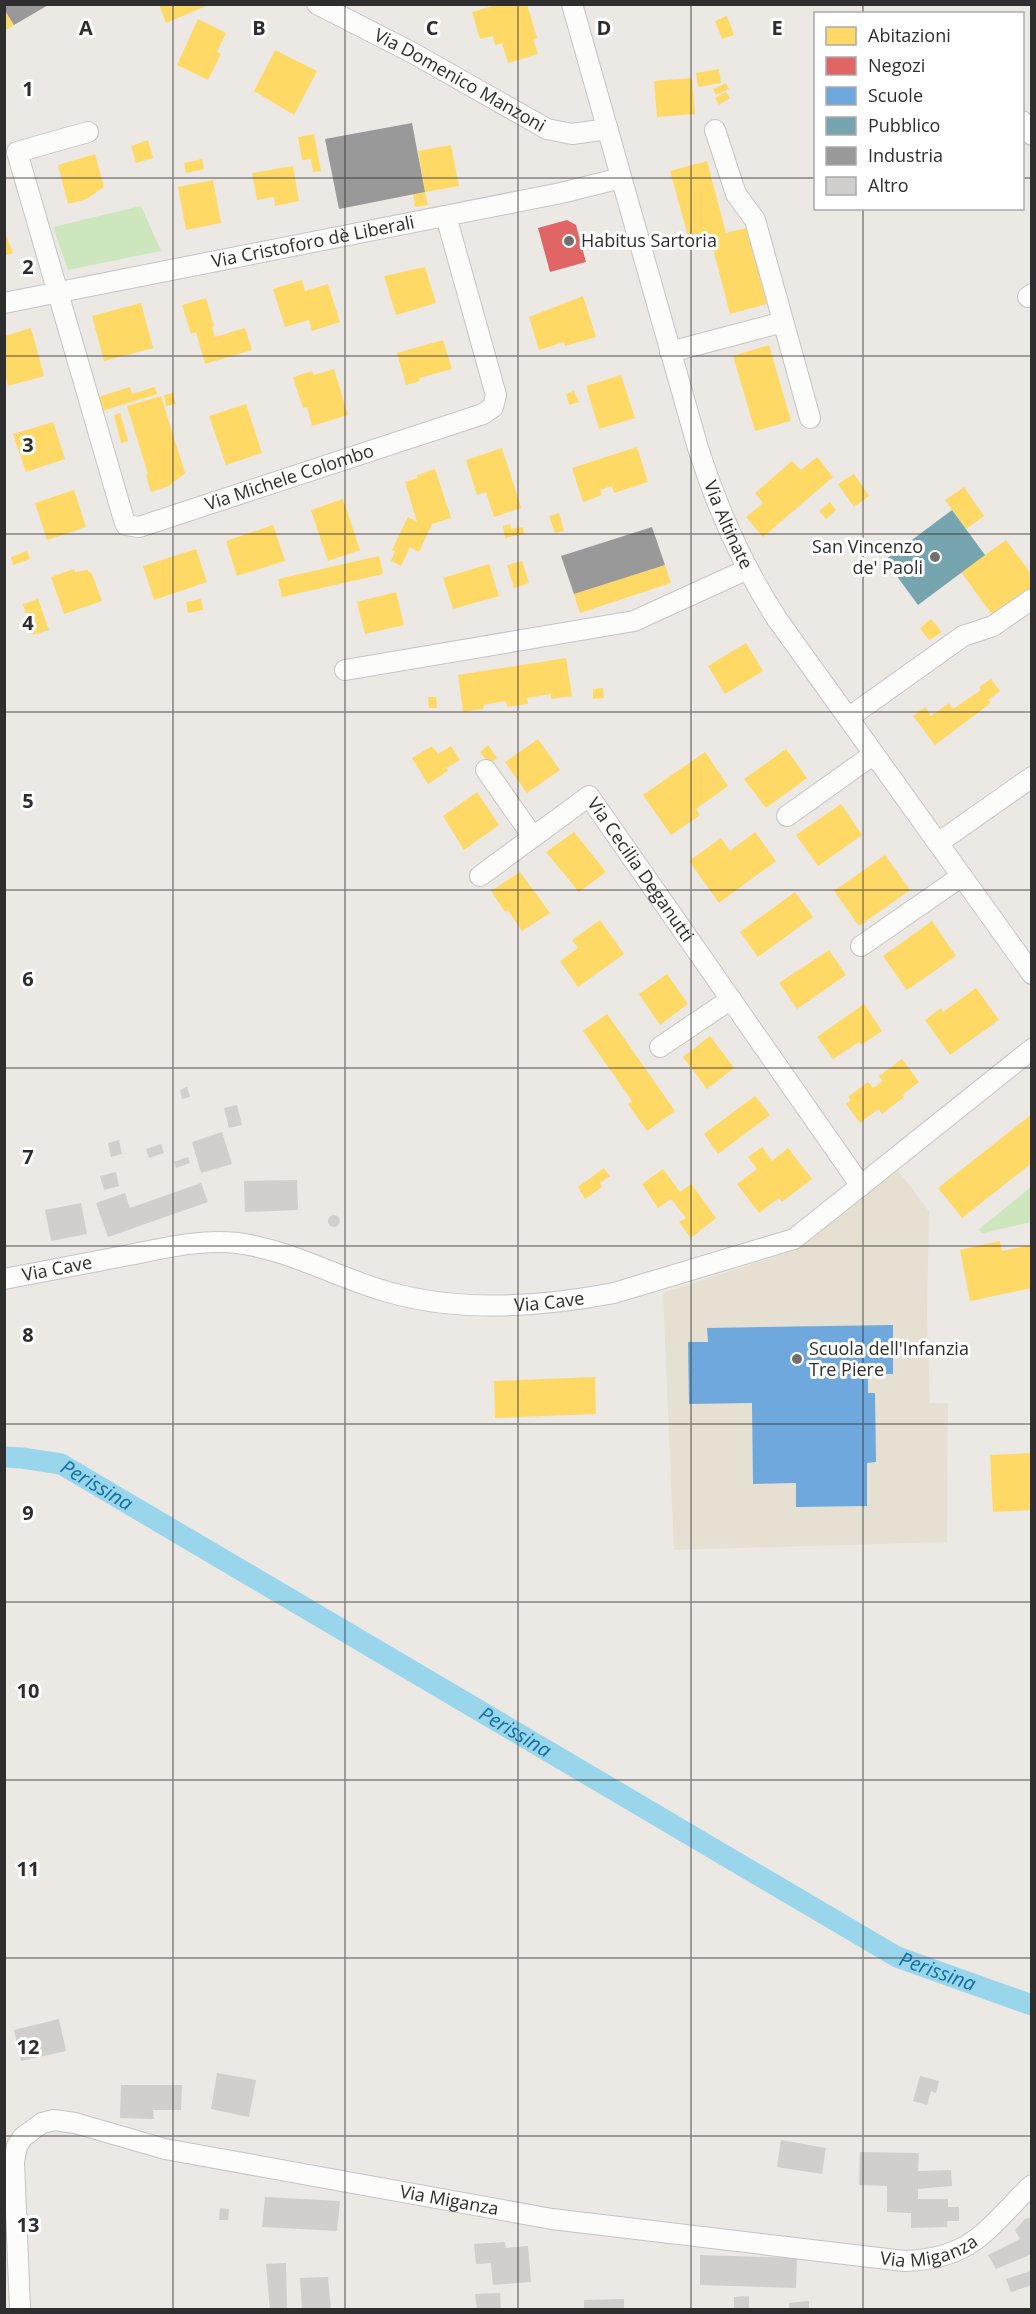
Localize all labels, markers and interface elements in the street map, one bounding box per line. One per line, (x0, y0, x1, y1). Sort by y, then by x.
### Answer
legend (814, 12, 1024, 210)
text: A (79, 14, 93, 41)
text: B (252, 14, 266, 41)
text: C (426, 14, 439, 41)
text: D (597, 14, 611, 41)
text: E (771, 14, 783, 41)
street label: Via Domenico Manzoni (371, 22, 550, 137)
text: Abitazioni (868, 23, 951, 47)
text: Negozi (868, 53, 925, 77)
text: 1 (22, 75, 34, 102)
text: Scuole (868, 83, 923, 107)
text: Pubblico (868, 113, 940, 137)
text: Industria (868, 143, 943, 167)
text: Altro (868, 173, 909, 197)
street label: Via Cristoforo dè Liberali (209, 209, 416, 273)
place label: Habitus Sartoria (581, 228, 717, 252)
marker: Habitus Sartoria (562, 234, 576, 248)
text: 2 (22, 253, 34, 280)
text: 3 (22, 431, 34, 458)
street label: Via Michele Colombo (202, 438, 377, 515)
street label: Via Altinate (699, 477, 759, 573)
place label: San Vincenzo de' Paoli (812, 534, 923, 579)
marker: San Vincenzo de' Paoli (928, 550, 942, 564)
text: 4 (22, 609, 34, 636)
text: 5 (22, 787, 34, 814)
street label: Via Cecilia Deganutti (582, 792, 700, 946)
text: 6 (22, 965, 34, 992)
text: 7 (22, 1143, 34, 1170)
street label: Via Cave (20, 1249, 94, 1286)
street label: Via Cave (513, 1285, 586, 1316)
text: 8 (22, 1321, 34, 1348)
place label: Scuola dell'Infanzia Tre Piere (809, 1336, 969, 1381)
marker: Scuola dell'Infanzia Tre Piere (790, 1352, 804, 1366)
water label: Perissina (56, 1453, 138, 1516)
text: 9 (22, 1499, 34, 1526)
text: 10 (17, 1677, 39, 1704)
water label: Perissina (475, 1700, 557, 1763)
text: 11 (17, 1855, 39, 1882)
water label: Perissina (896, 1945, 980, 1997)
text: 12 (17, 2033, 39, 2060)
street label: Via Miganza (398, 2179, 501, 2220)
text: 13 (17, 2211, 39, 2238)
street label: Via Miganza (879, 2229, 982, 2272)

